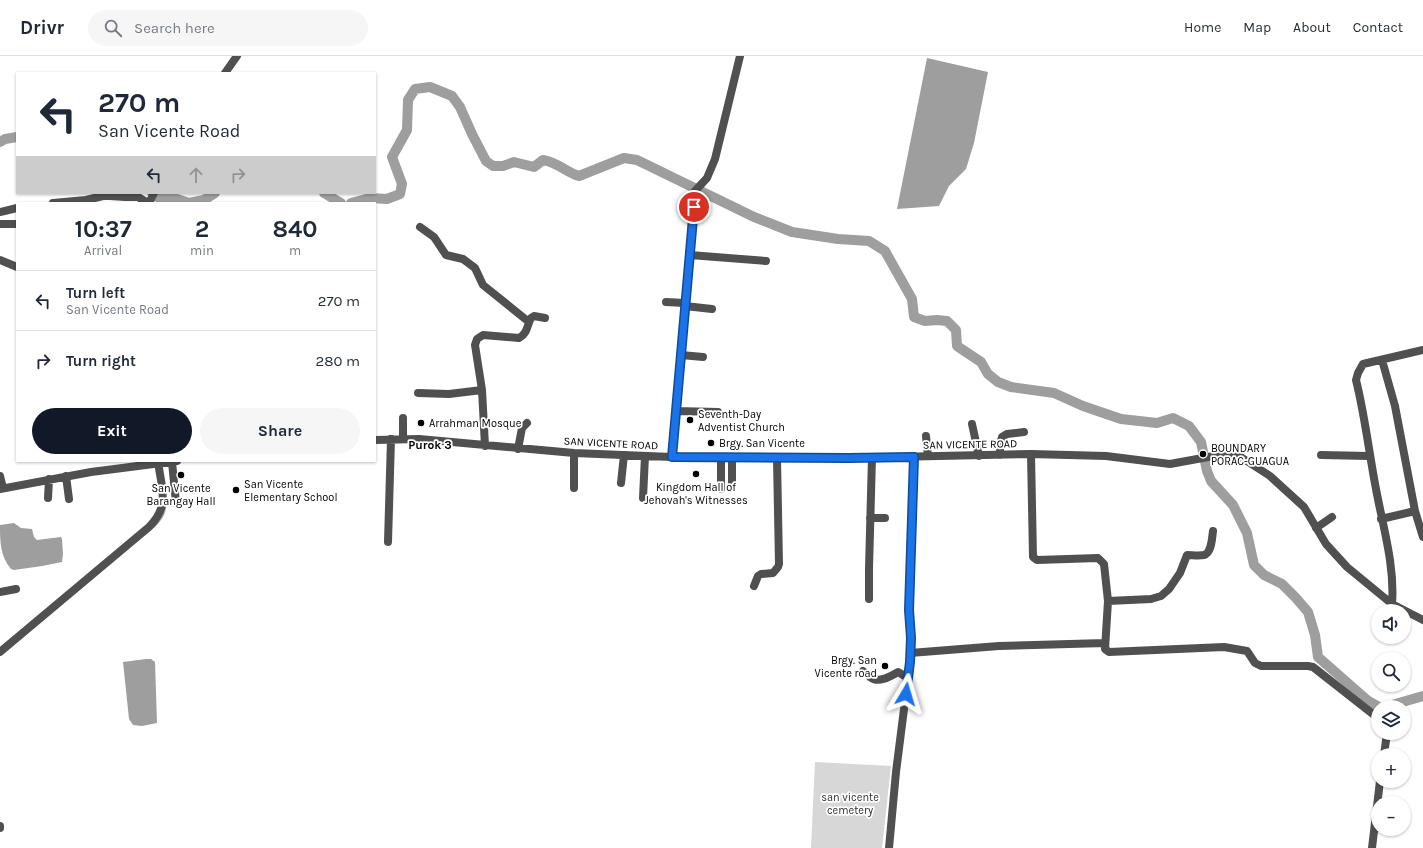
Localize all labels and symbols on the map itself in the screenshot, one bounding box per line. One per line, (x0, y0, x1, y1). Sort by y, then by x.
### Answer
pin (677, 190, 711, 224)
place label: Seventh-Day Adventist Church (698, 408, 785, 434)
marker: Seventh-Day Adventist Church (685, 415, 695, 425)
place label: Arrahman Mosque (429, 417, 522, 430)
marker: Arrahman Mosque (416, 418, 426, 428)
street label: SAN VICENTE ROAD (563, 435, 659, 452)
place label: Brgy. San Vicente (719, 437, 805, 450)
street label: SAN VICENTE ROAD (923, 437, 1017, 452)
district label: Purok 3 (408, 438, 452, 452)
marker: Brgy. San Vicente (706, 438, 716, 448)
place label: BOUNDARY PORAC-GUAGUA (1211, 442, 1290, 468)
marker: BOUNDARY PORAC-GUAGUA (1198, 449, 1208, 459)
marker: Kingdom Hall of Jehovah's Witnesses (691, 469, 701, 479)
marker: San Vicente Barangay Hall (176, 470, 186, 480)
place label: San Vicente Elementary School (244, 478, 337, 504)
place label: Kingdom Hall of Jehovah's Witnesses (644, 481, 748, 507)
place label: San Vicente Barangay Hall (146, 482, 216, 508)
marker: San Vicente Elementary School (231, 485, 241, 495)
place label: Brgy. San Vicente road (815, 654, 877, 680)
marker: Brgy. San Vicente road (880, 661, 890, 671)
position arrow (885, 673, 927, 715)
park label: san vicente cemetery (821, 791, 879, 817)

